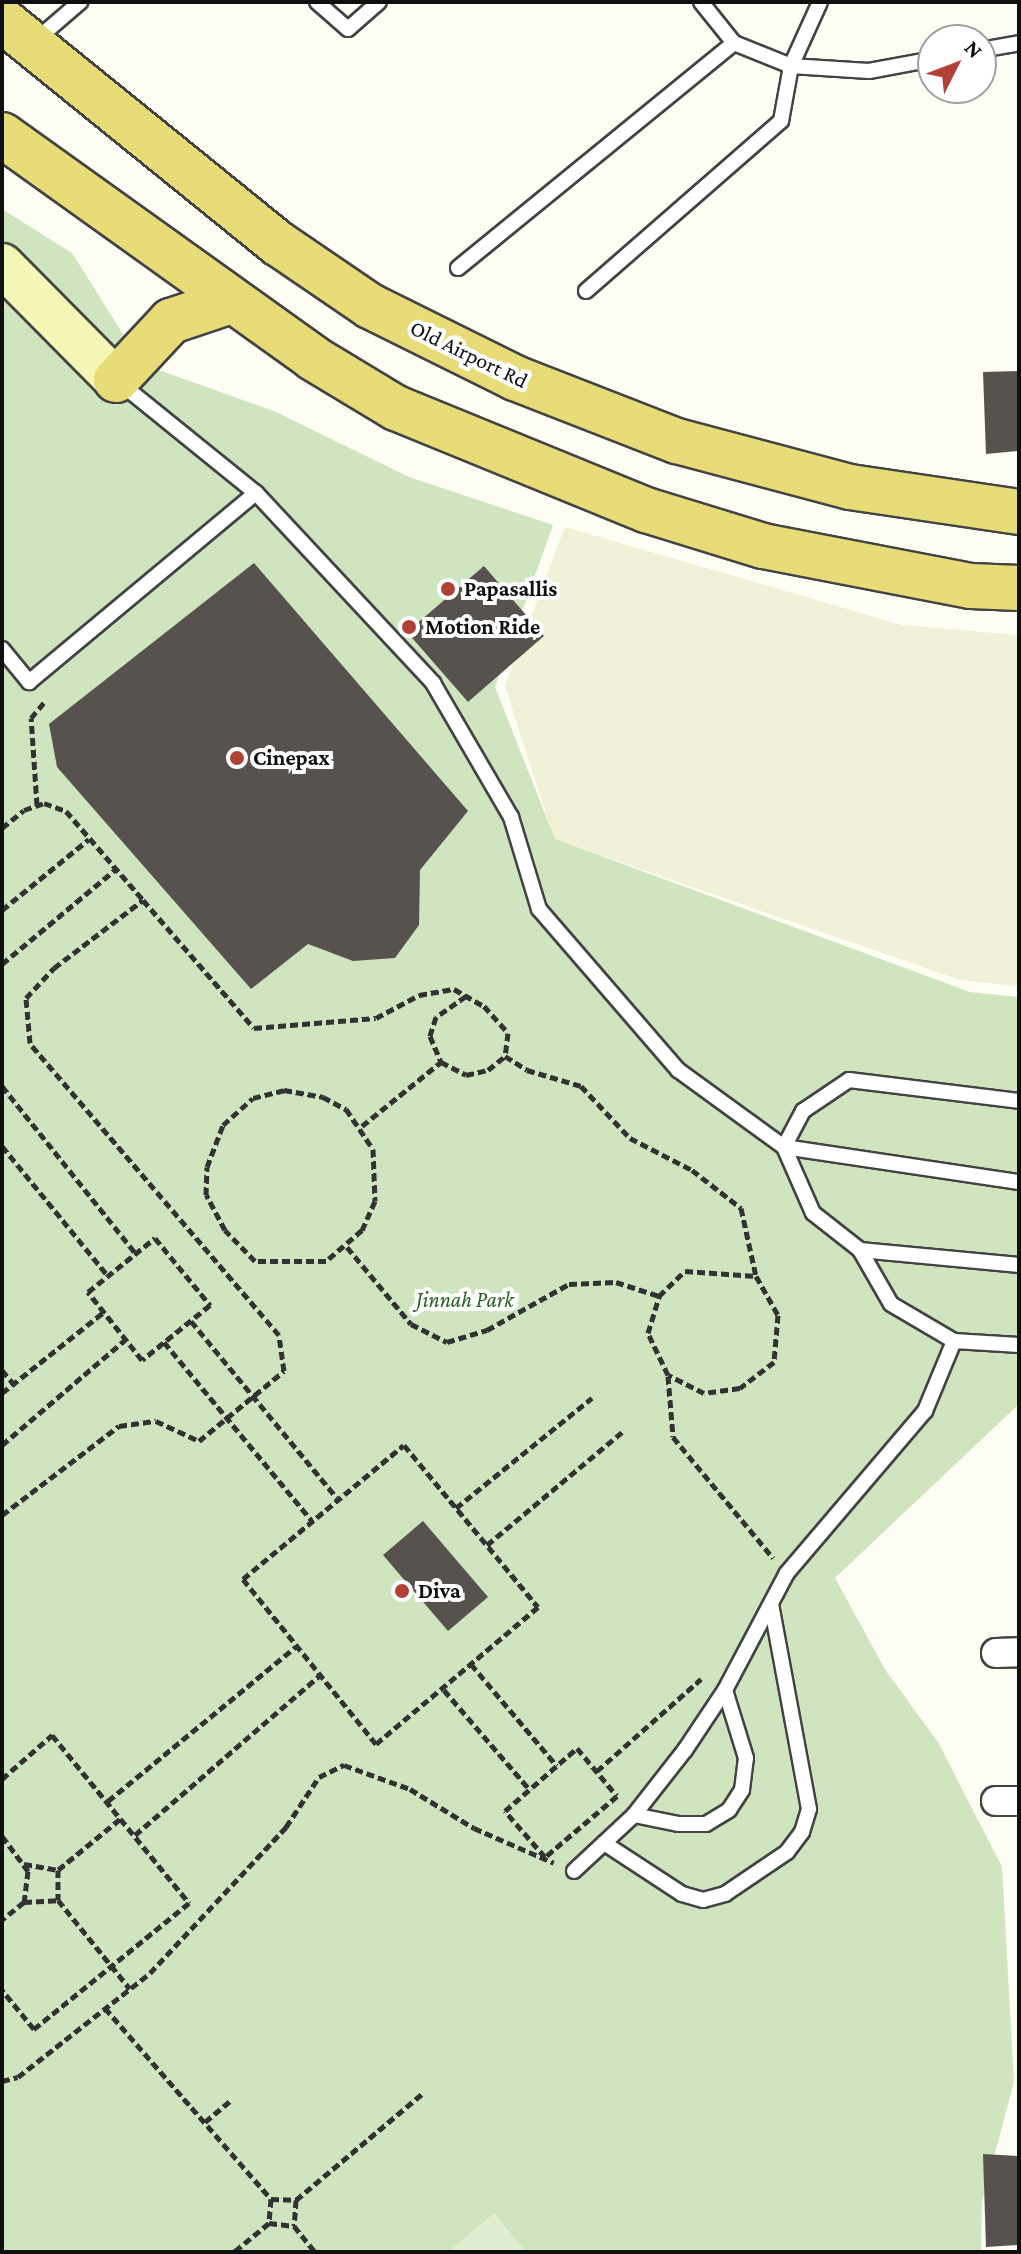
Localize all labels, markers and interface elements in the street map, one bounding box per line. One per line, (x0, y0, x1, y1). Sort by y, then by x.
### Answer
north arrow (917, 24, 997, 104)
text: N (959, 35, 988, 63)
street label: Old Airport Rd (406, 314, 532, 394)
place label: Papasallis (464, 576, 557, 602)
marker: Papasallis (439, 580, 457, 598)
place label: Motion Ride (425, 614, 540, 640)
marker: Motion Ride (400, 618, 418, 636)
place label: Cinepax (253, 745, 330, 771)
marker: Cinepax (228, 749, 246, 767)
park label: Jinnah Park (416, 1287, 514, 1313)
place label: Diva (418, 1578, 461, 1604)
marker: Diva (393, 1582, 411, 1600)

